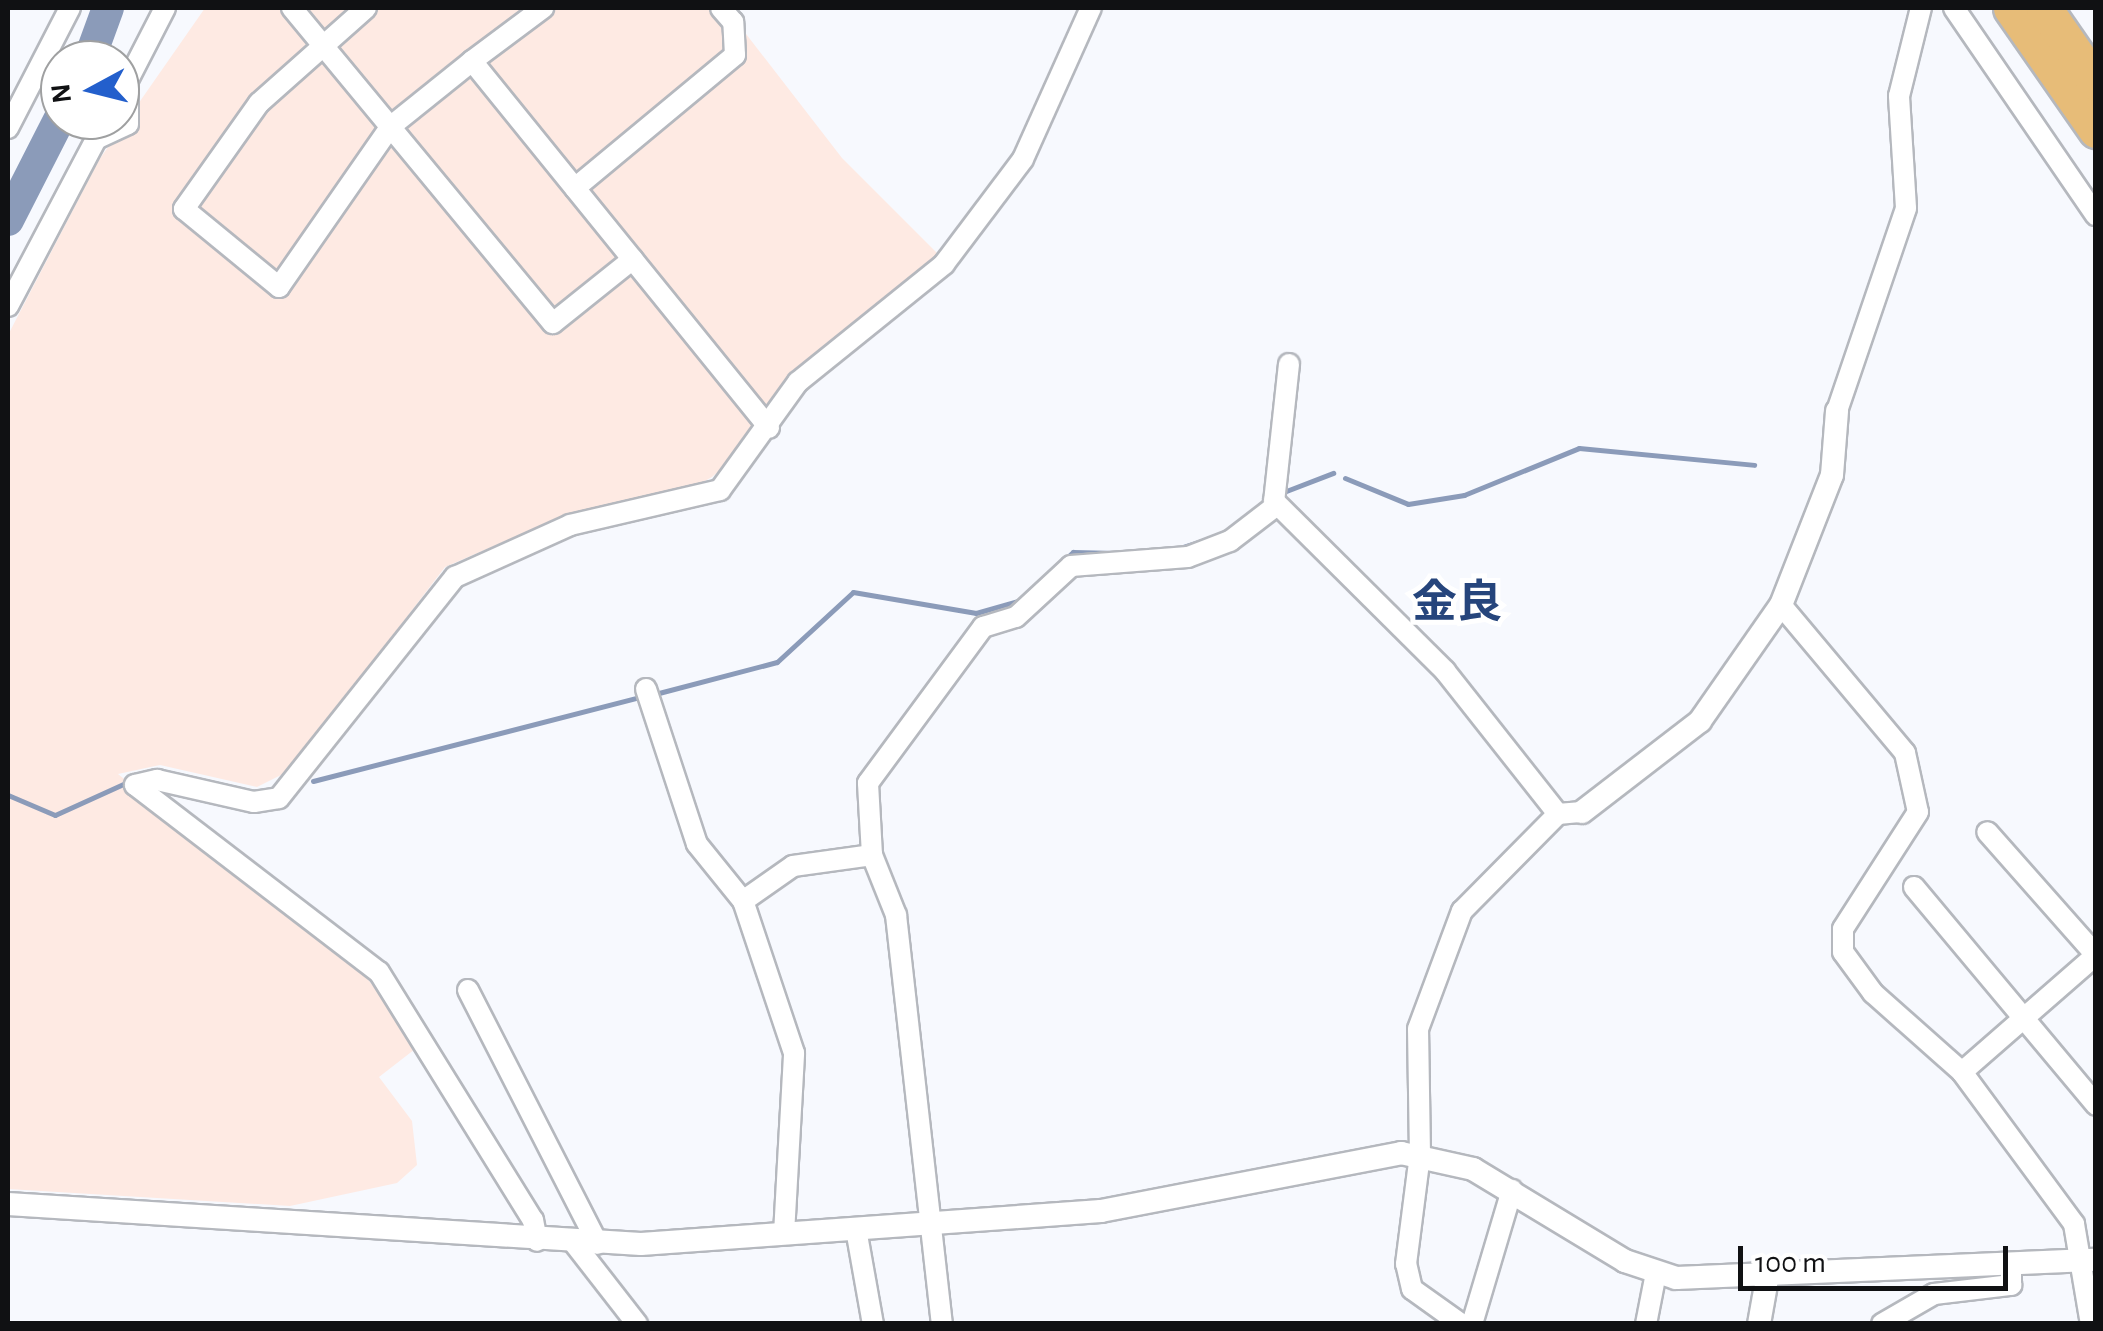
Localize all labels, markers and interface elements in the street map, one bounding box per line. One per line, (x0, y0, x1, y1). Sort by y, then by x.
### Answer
north arrow (40, 40, 140, 140)
text: N (47, 82, 77, 105)
district label: 金良 (1412, 577, 1502, 631)
scale bar (1743, 1226, 2013, 1288)
text: 100 m (1755, 1248, 1826, 1278)

